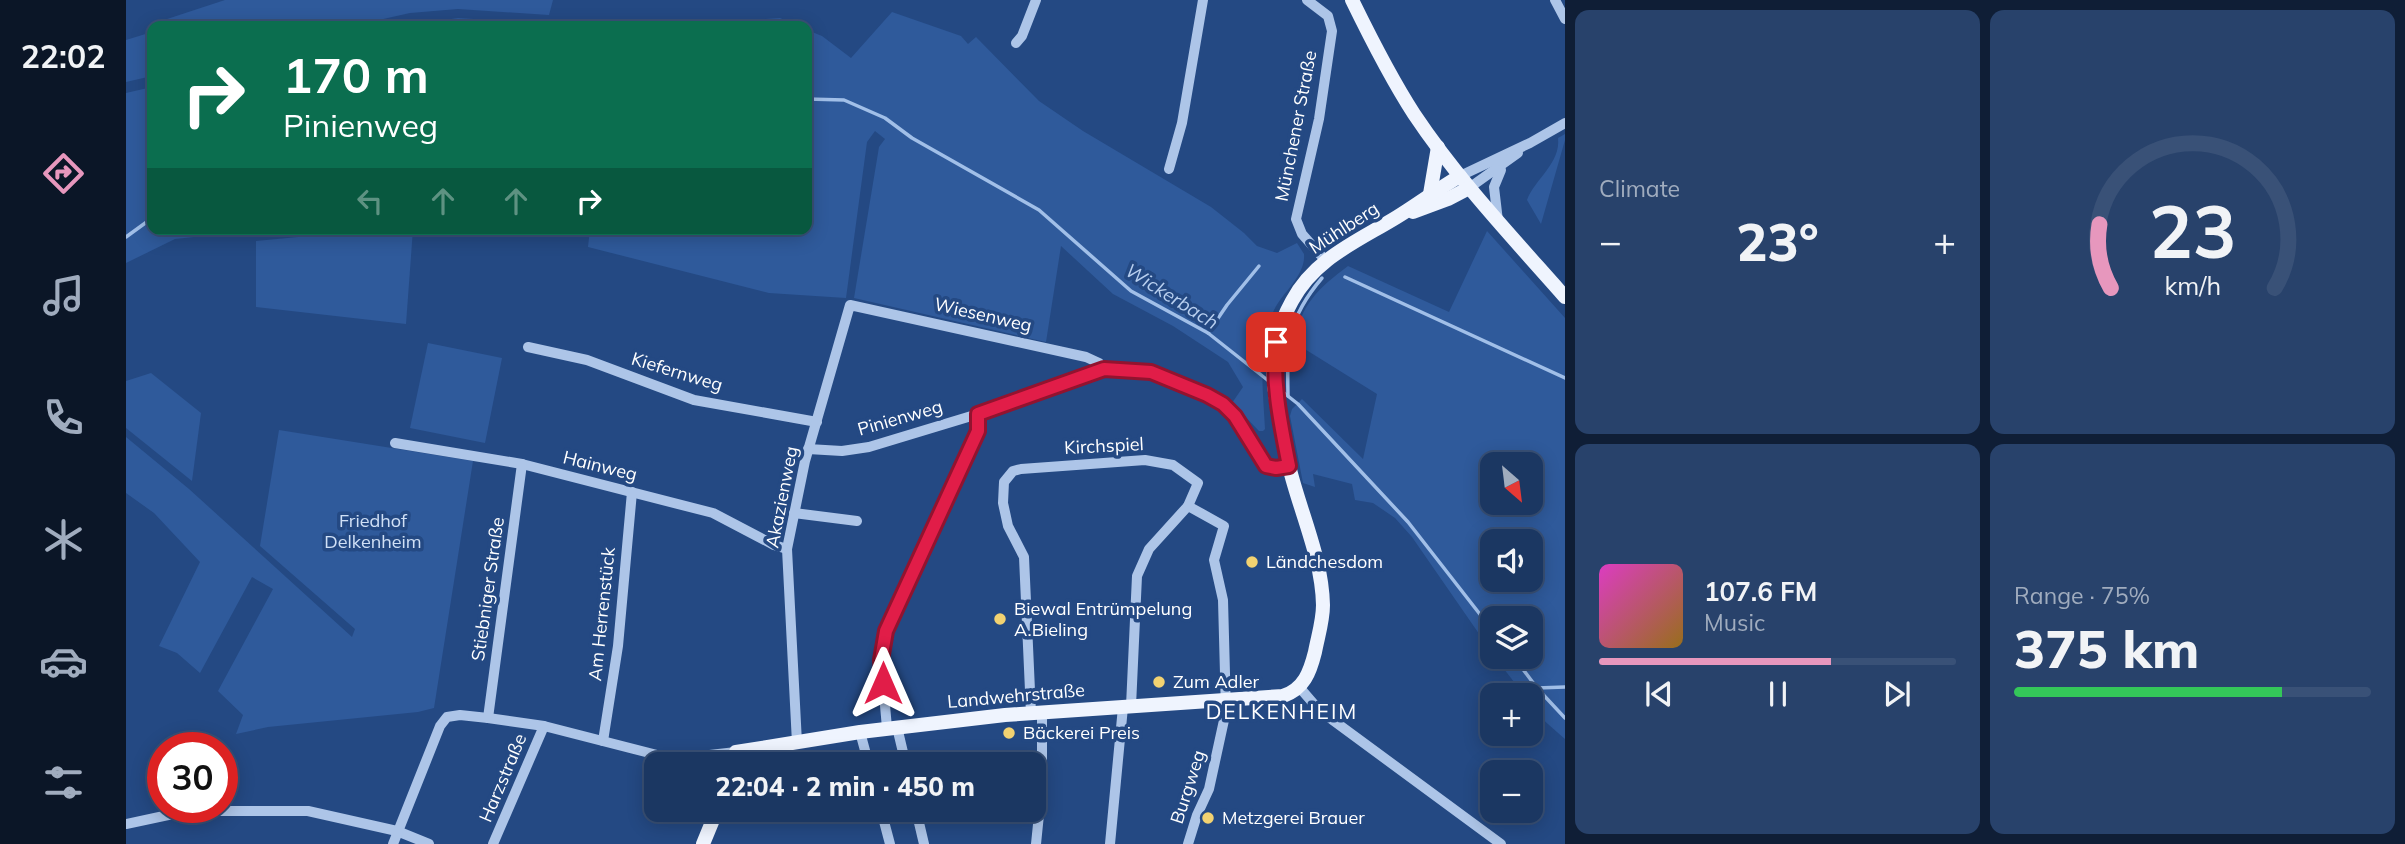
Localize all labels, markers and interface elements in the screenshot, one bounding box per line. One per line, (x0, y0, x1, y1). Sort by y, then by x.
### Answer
text: 22:02 (21, 36, 105, 76)
text: 170 m (283, 44, 429, 105)
icon: right (168, 49, 259, 140)
street label: Münchener Straße (1270, 49, 1321, 203)
text: Pinienweg (283, 105, 438, 145)
icon: directions (39, 149, 88, 198)
text: Climate (1599, 174, 1680, 203)
icon: left (351, 182, 389, 220)
icon: ahead (424, 182, 462, 220)
icon: ahead (497, 182, 535, 220)
icon: right (570, 182, 608, 220)
text: 23 (2149, 185, 2236, 276)
street label: Mühlberg (1305, 197, 1383, 259)
text: 23° (1736, 209, 1819, 274)
text: − (1599, 217, 1622, 265)
text: + (1933, 217, 1956, 265)
water label: Wickerbach (1121, 258, 1223, 334)
text: km/h (2164, 270, 2221, 301)
icon: music (39, 271, 88, 320)
street label: Wiesenweg (932, 292, 1034, 337)
pin (1246, 312, 1306, 372)
icon: arrive (1257, 323, 1295, 361)
street label: Kiefernweg (629, 347, 726, 396)
icon: phone (39, 393, 88, 442)
street label: Pinienweg (855, 394, 945, 441)
street label: Kirchspiel (1064, 432, 1144, 459)
street label: Akazienweg (760, 444, 803, 550)
street label: Hainweg (561, 445, 640, 486)
north arrow (1480, 452, 1544, 514)
map controls (1480, 452, 1543, 823)
park label: Friedhof Delkenheim (324, 509, 422, 553)
icon: climate (39, 515, 88, 564)
street label: Stiebniger Straße (466, 516, 509, 662)
button: sound (1480, 529, 1543, 592)
street label: Am Herrenstück (583, 545, 620, 682)
place label: Ländchesdom (1266, 550, 1383, 573)
marker: Ländchesdom (1244, 554, 1260, 570)
text: 107.6 FM (1704, 575, 1817, 608)
text: Range · 75% (2014, 581, 2150, 610)
place label: Biewal Entrümpelung A.Bieling (1014, 597, 1192, 641)
button: layers (1480, 606, 1543, 669)
text: Music (1704, 608, 1765, 637)
marker: Biewal Entrümpelung A.Bieling (992, 611, 1008, 627)
text: 375 km (2014, 616, 2199, 681)
icon: car (39, 637, 88, 686)
position arrow (846, 646, 920, 720)
place label: Zum Adler (1173, 670, 1259, 693)
marker: Zum Adler (1151, 674, 1167, 690)
icon: previous (1640, 675, 1678, 713)
icon: pause (1759, 675, 1797, 713)
icon: next (1878, 675, 1916, 713)
street label: Landwehrstraße (946, 678, 1086, 713)
button: + (1480, 683, 1543, 746)
district label: DELKENHEIM (1206, 698, 1358, 724)
place label: Bäckerei Preis (1023, 721, 1140, 744)
marker: Bäckerei Preis (1001, 725, 1017, 741)
street label: Harzstraße (474, 730, 531, 826)
speed limit sign: 30 (147, 732, 238, 823)
street label: Burgweg (1165, 747, 1210, 827)
icon: filters (39, 758, 88, 807)
button: − (1480, 760, 1543, 823)
text: 22:04 · 2 min · 450 m (715, 770, 975, 803)
place label: Metzgerei Brauer (1222, 806, 1365, 829)
marker: Metzgerei Brauer (1200, 810, 1216, 826)

